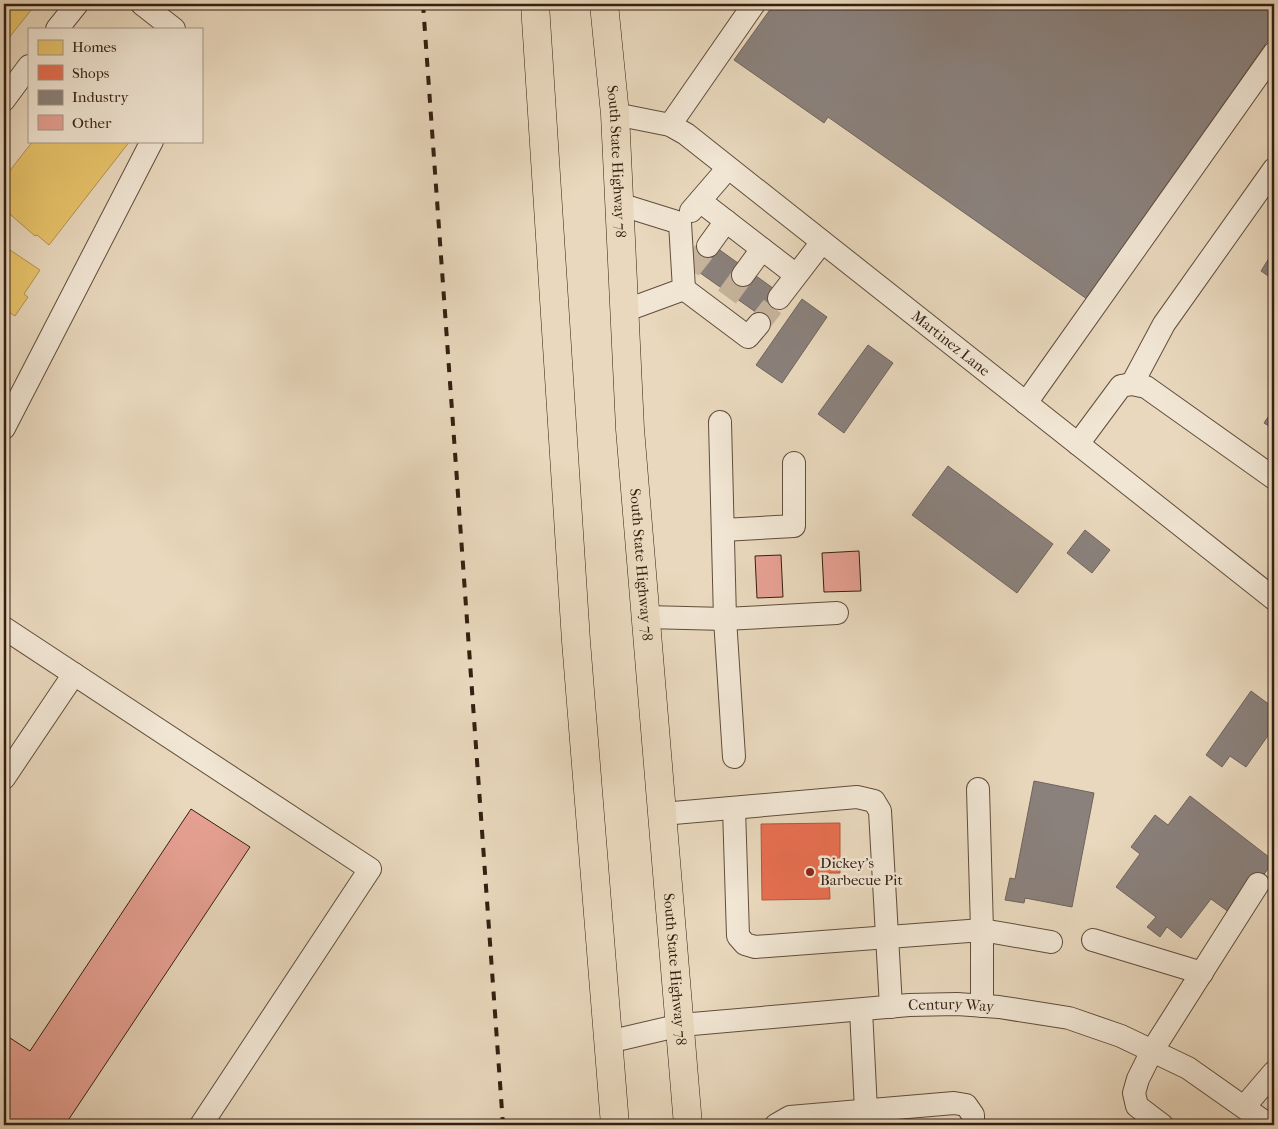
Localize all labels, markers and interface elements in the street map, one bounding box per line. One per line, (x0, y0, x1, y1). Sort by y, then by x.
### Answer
legend (28, 28, 202, 142)
text: Homes (72, 38, 117, 56)
text: Shops (72, 64, 110, 82)
street label: South State Highway 78 (603, 84, 630, 238)
text: Industry (72, 88, 129, 106)
text: Other (72, 114, 112, 132)
street label: Martinez Lane (908, 307, 994, 380)
street label: South State Highway 78 (626, 488, 657, 642)
place label: Dickey's Barbecue Pit (820, 854, 903, 889)
marker: Dickey's Barbecue Pit (804, 866, 816, 878)
street label: South State Highway 78 (660, 892, 690, 1046)
street label: Century Way (908, 995, 996, 1016)

